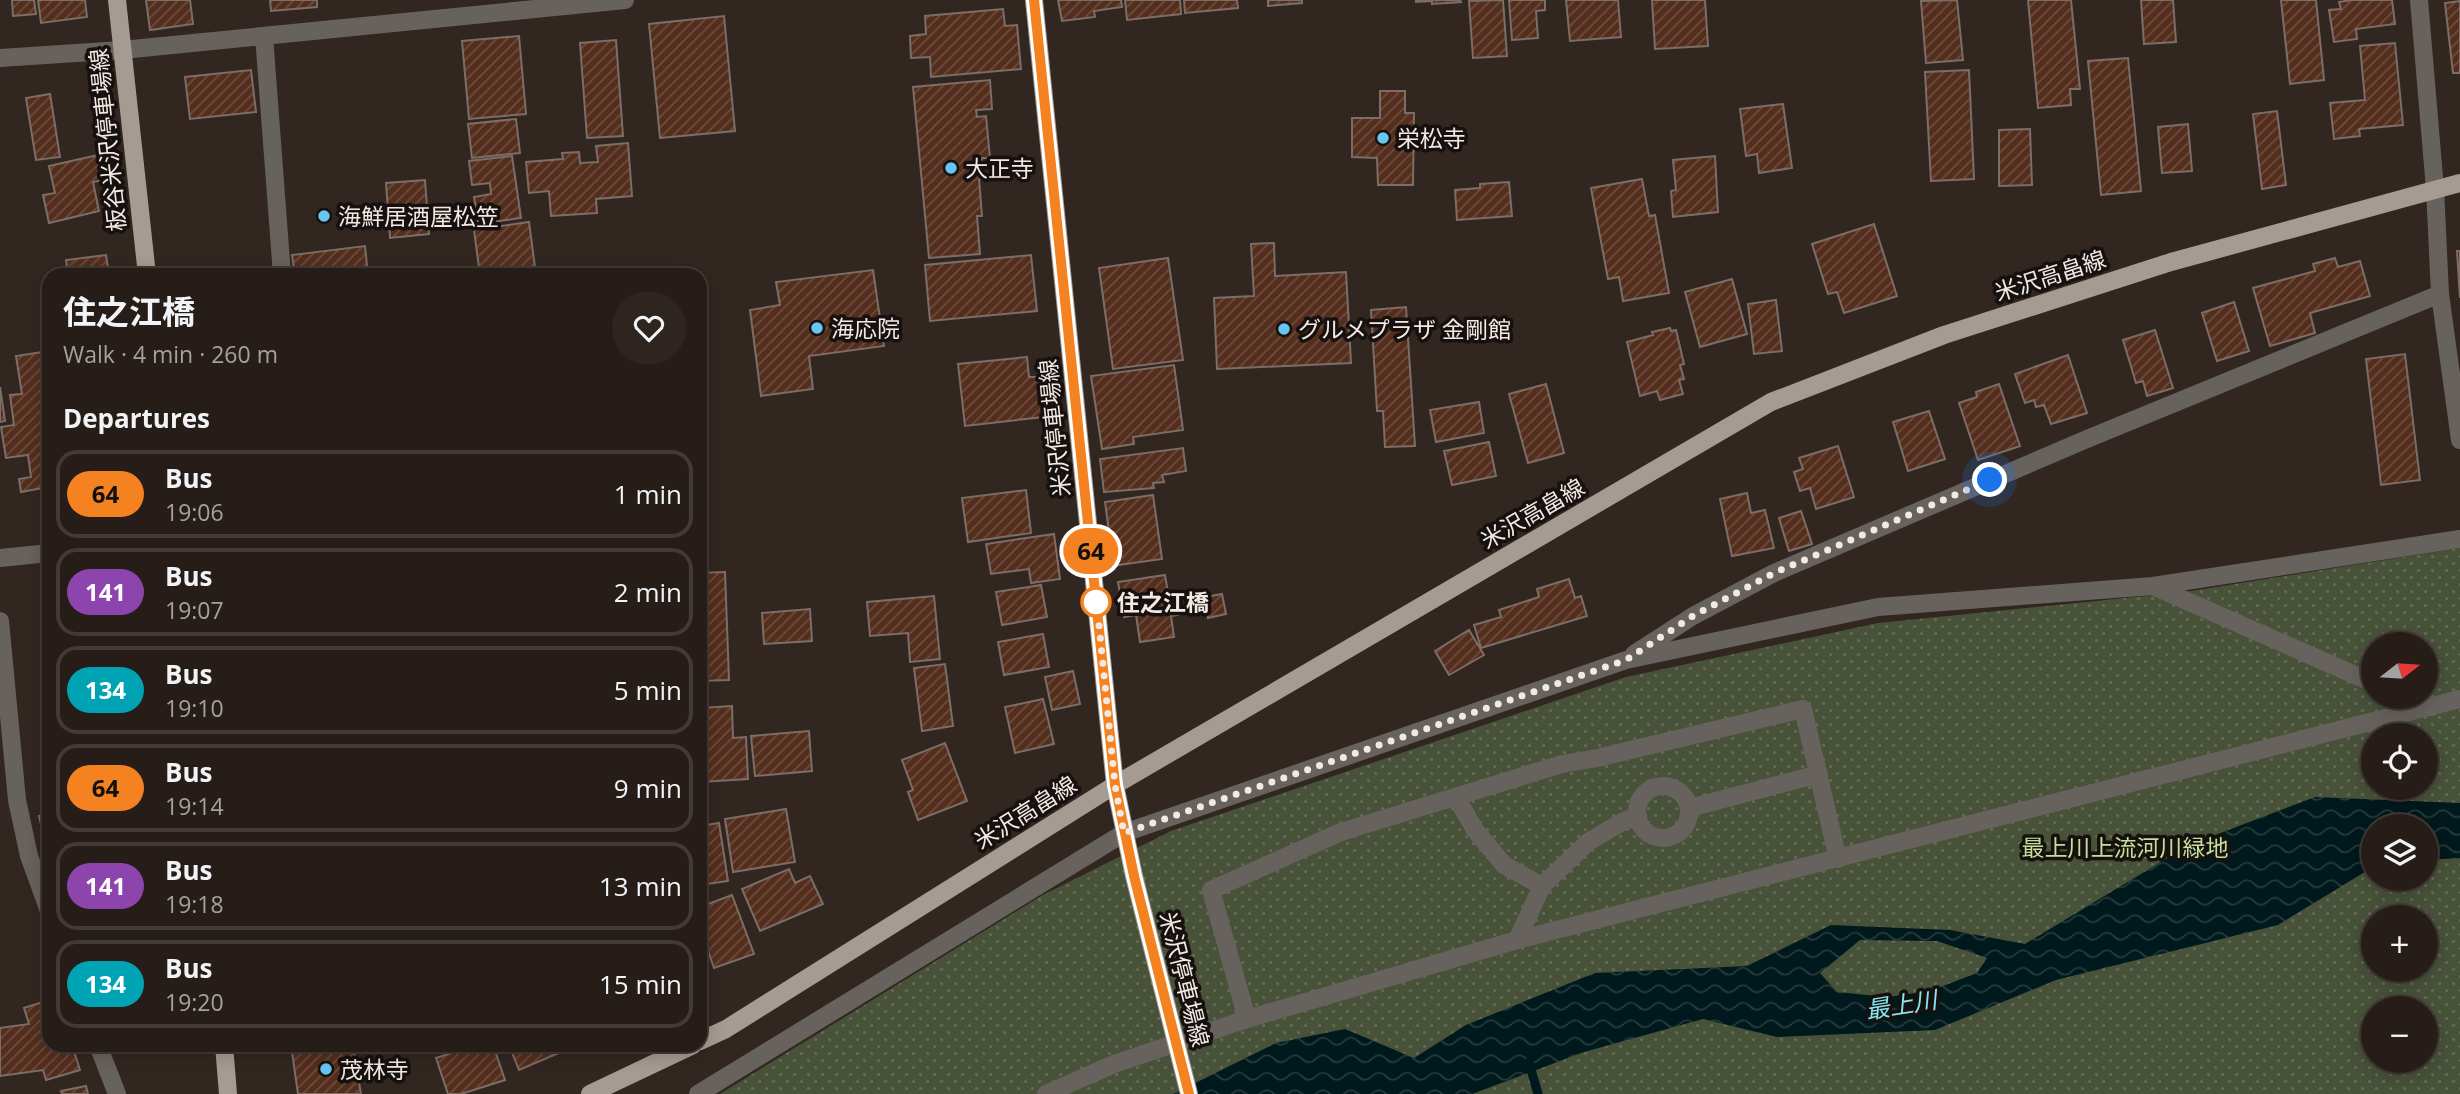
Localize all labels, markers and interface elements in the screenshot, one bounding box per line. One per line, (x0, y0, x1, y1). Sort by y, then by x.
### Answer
street label: 板谷米沢停車場線 (81, 47, 133, 233)
place label: 栄松寺 (1397, 122, 1466, 154)
marker: 栄松寺 (1375, 130, 1391, 146)
place label: 大正寺 (965, 152, 1034, 184)
marker: 大正寺 (943, 160, 959, 176)
place label: 海鮮居酒屋松笠 (338, 200, 499, 232)
marker: 海鮮居酒屋松笠 (316, 208, 332, 224)
street label: 米沢高畠線 (1990, 242, 2110, 308)
text: 住之江橋 (63, 289, 195, 334)
button: heart (612, 291, 686, 365)
place label: 海応院 (831, 312, 900, 344)
place label: グルメプラザ 金剛館 (1298, 313, 1511, 345)
marker: 海応院 (809, 320, 825, 336)
marker: グルメプラザ 金剛館 (1276, 321, 1292, 337)
text: Walk · 4 min · 260 m (63, 338, 278, 370)
street label: 米沢停車場線 (1031, 358, 1077, 498)
text: Departures (63, 400, 210, 436)
text: Bus (165, 460, 212, 496)
your location (1972, 462, 2007, 497)
street label: 米沢高畠線 (1474, 470, 1590, 556)
text: 1 min (614, 476, 682, 512)
text: 64 (92, 477, 119, 510)
text: 19:06 (165, 496, 224, 528)
line badge: 64 (1060, 528, 1122, 574)
text: 64 (1077, 534, 1105, 567)
text: Bus (165, 558, 212, 594)
text: 2 min (614, 574, 682, 610)
text: 141 (85, 575, 126, 608)
place label: 住之江橋 (1117, 586, 1209, 618)
marker: 住之江橋 (1081, 587, 1111, 617)
text: 19:07 (165, 594, 224, 626)
north arrow (2361, 632, 2438, 709)
map controls (2361, 632, 2438, 1073)
text: Bus (165, 656, 212, 692)
text: 5 min (614, 672, 682, 708)
text: 134 (85, 673, 126, 706)
text: 19:10 (165, 692, 224, 724)
button: locate (2361, 723, 2438, 800)
text: Bus (165, 754, 212, 790)
street label: 米沢高畠線 (968, 768, 1082, 856)
text: 9 min (614, 770, 682, 806)
text: 64 (92, 771, 119, 804)
text: 19:14 (165, 790, 224, 822)
button: layers (2361, 814, 2438, 891)
park label: 最上川上流河川緑地 (2022, 831, 2229, 863)
text: Bus (165, 852, 212, 888)
text: 13 min (599, 868, 682, 904)
text: 141 (85, 869, 126, 902)
text: 19:18 (165, 888, 224, 920)
button: + (2361, 905, 2438, 982)
street label: 米沢停車場線 (1153, 908, 1217, 1050)
text: Bus (165, 950, 212, 986)
text: 15 min (599, 966, 682, 1002)
text: 134 (85, 967, 126, 1000)
water label: 最上川 (1863, 982, 1942, 1026)
text: 19:20 (165, 986, 224, 1018)
button: − (2361, 996, 2438, 1073)
place label: 茂林寺 (340, 1053, 409, 1085)
marker: 茂林寺 (318, 1061, 334, 1077)

